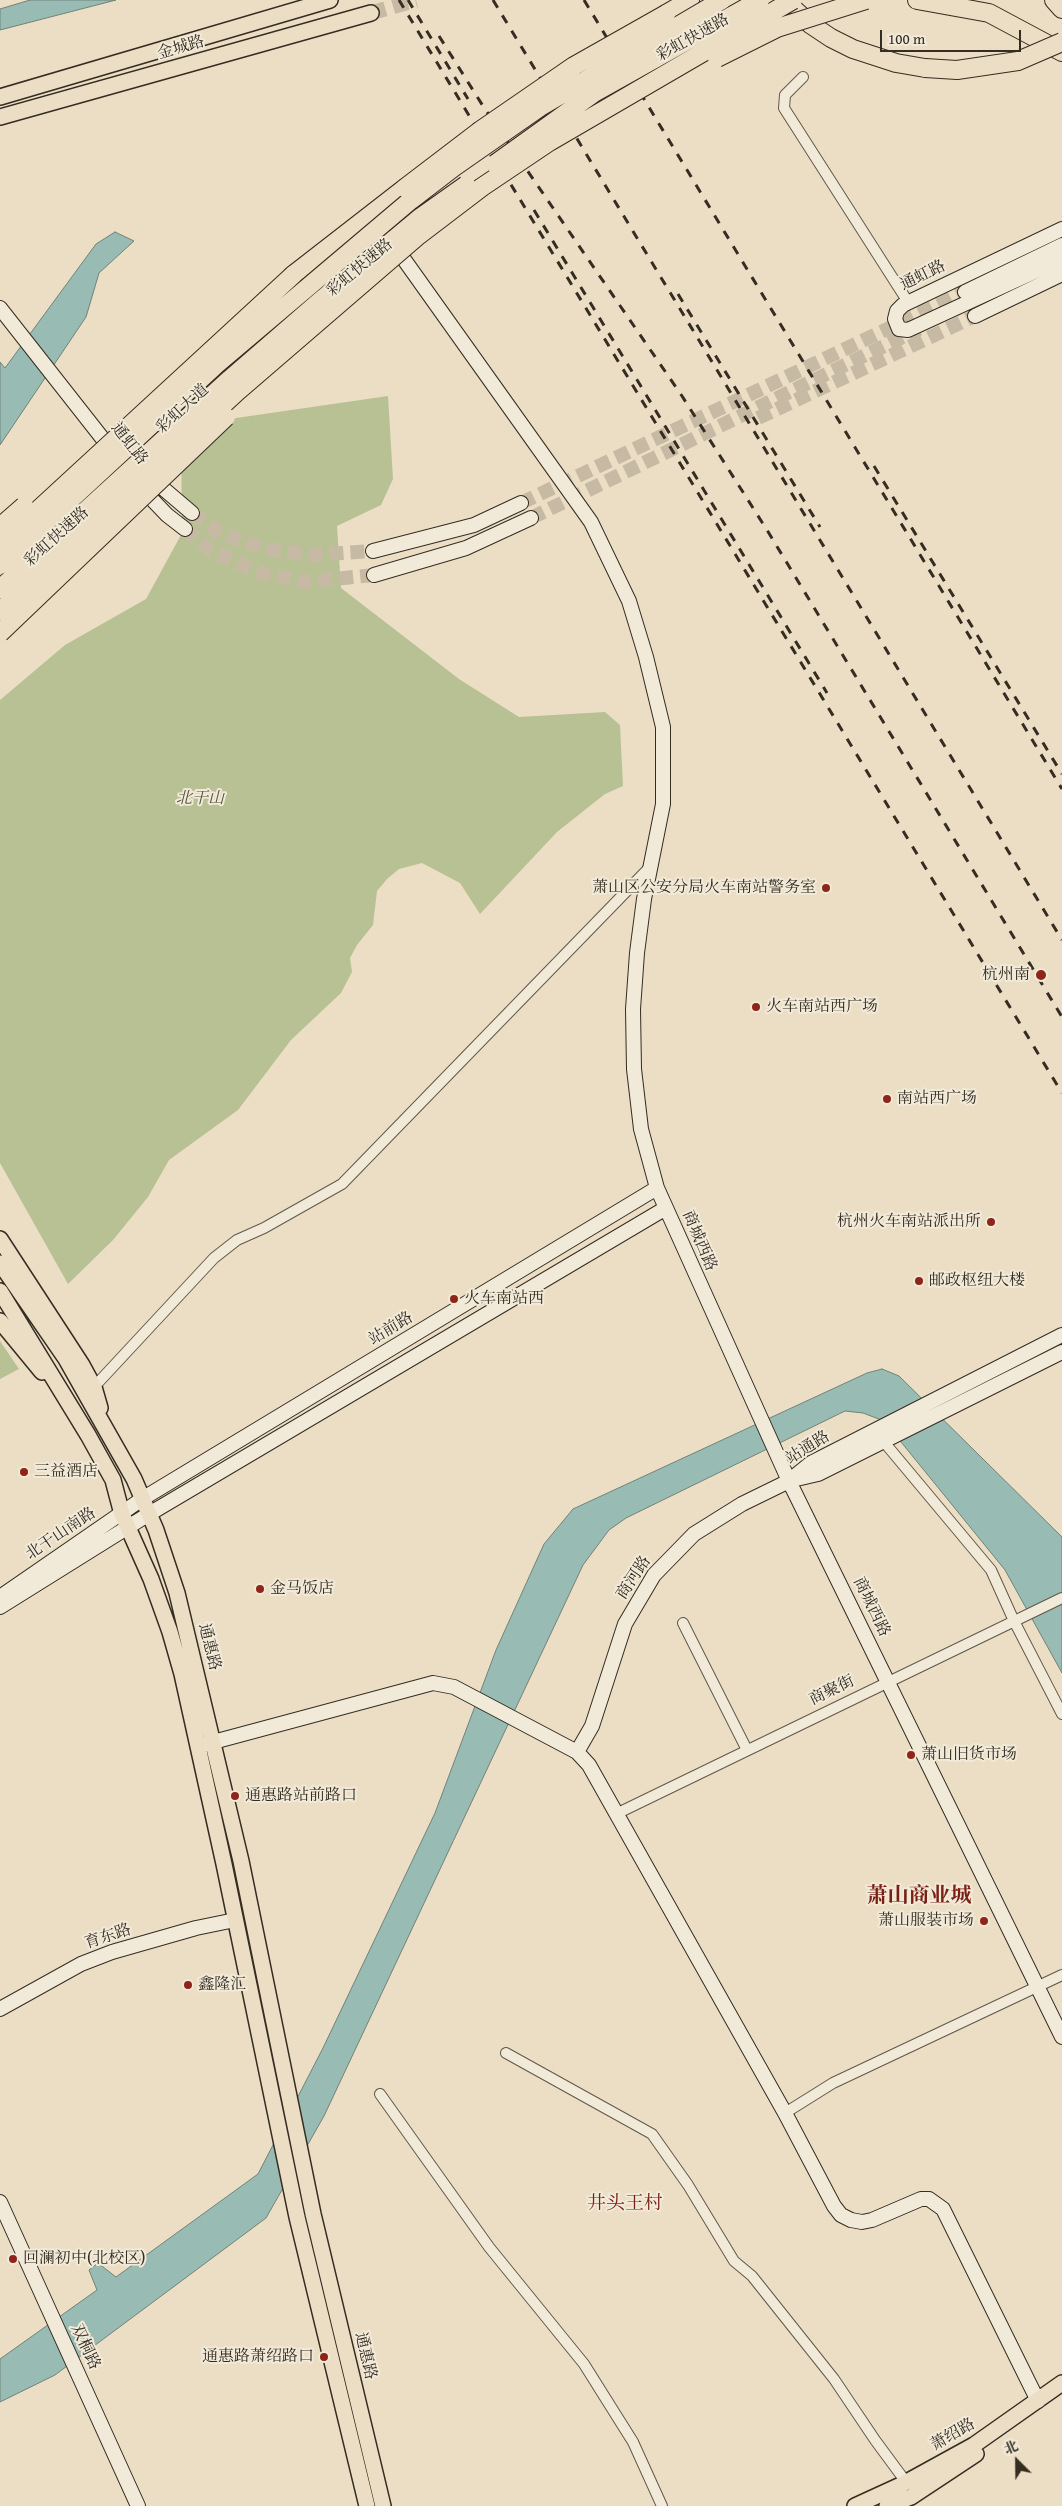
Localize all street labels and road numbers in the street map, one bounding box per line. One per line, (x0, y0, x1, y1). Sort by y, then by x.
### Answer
street label: 彩虹快速路 (653, 10, 733, 66)
street label: 金城路 (155, 32, 207, 64)
street label: 彩虹快速路 (323, 235, 397, 301)
street label: 通虹路 (897, 257, 949, 295)
street label: 彩虹大道 (153, 380, 213, 438)
street label: 通虹路 (107, 419, 151, 469)
street label: 彩虹快速路 (21, 503, 93, 571)
street label: 商城西路 (678, 1208, 720, 1274)
street label: 站前路 (365, 1308, 417, 1350)
street label: 站通路 (783, 1427, 833, 1469)
street label: 北干山南路 (22, 1504, 100, 1564)
street label: 商河路 (613, 1553, 655, 1603)
street label: 商城西路 (848, 1574, 894, 1640)
street label: 通惠路 (194, 1621, 224, 1673)
street label: 商聚街 (806, 1672, 858, 1710)
street label: 育东路 (82, 1920, 134, 1954)
street label: 双桐路 (66, 2321, 104, 2373)
street label: 通惠路 (350, 2330, 380, 2382)
street label: 萧绍路 (927, 2415, 979, 2455)

